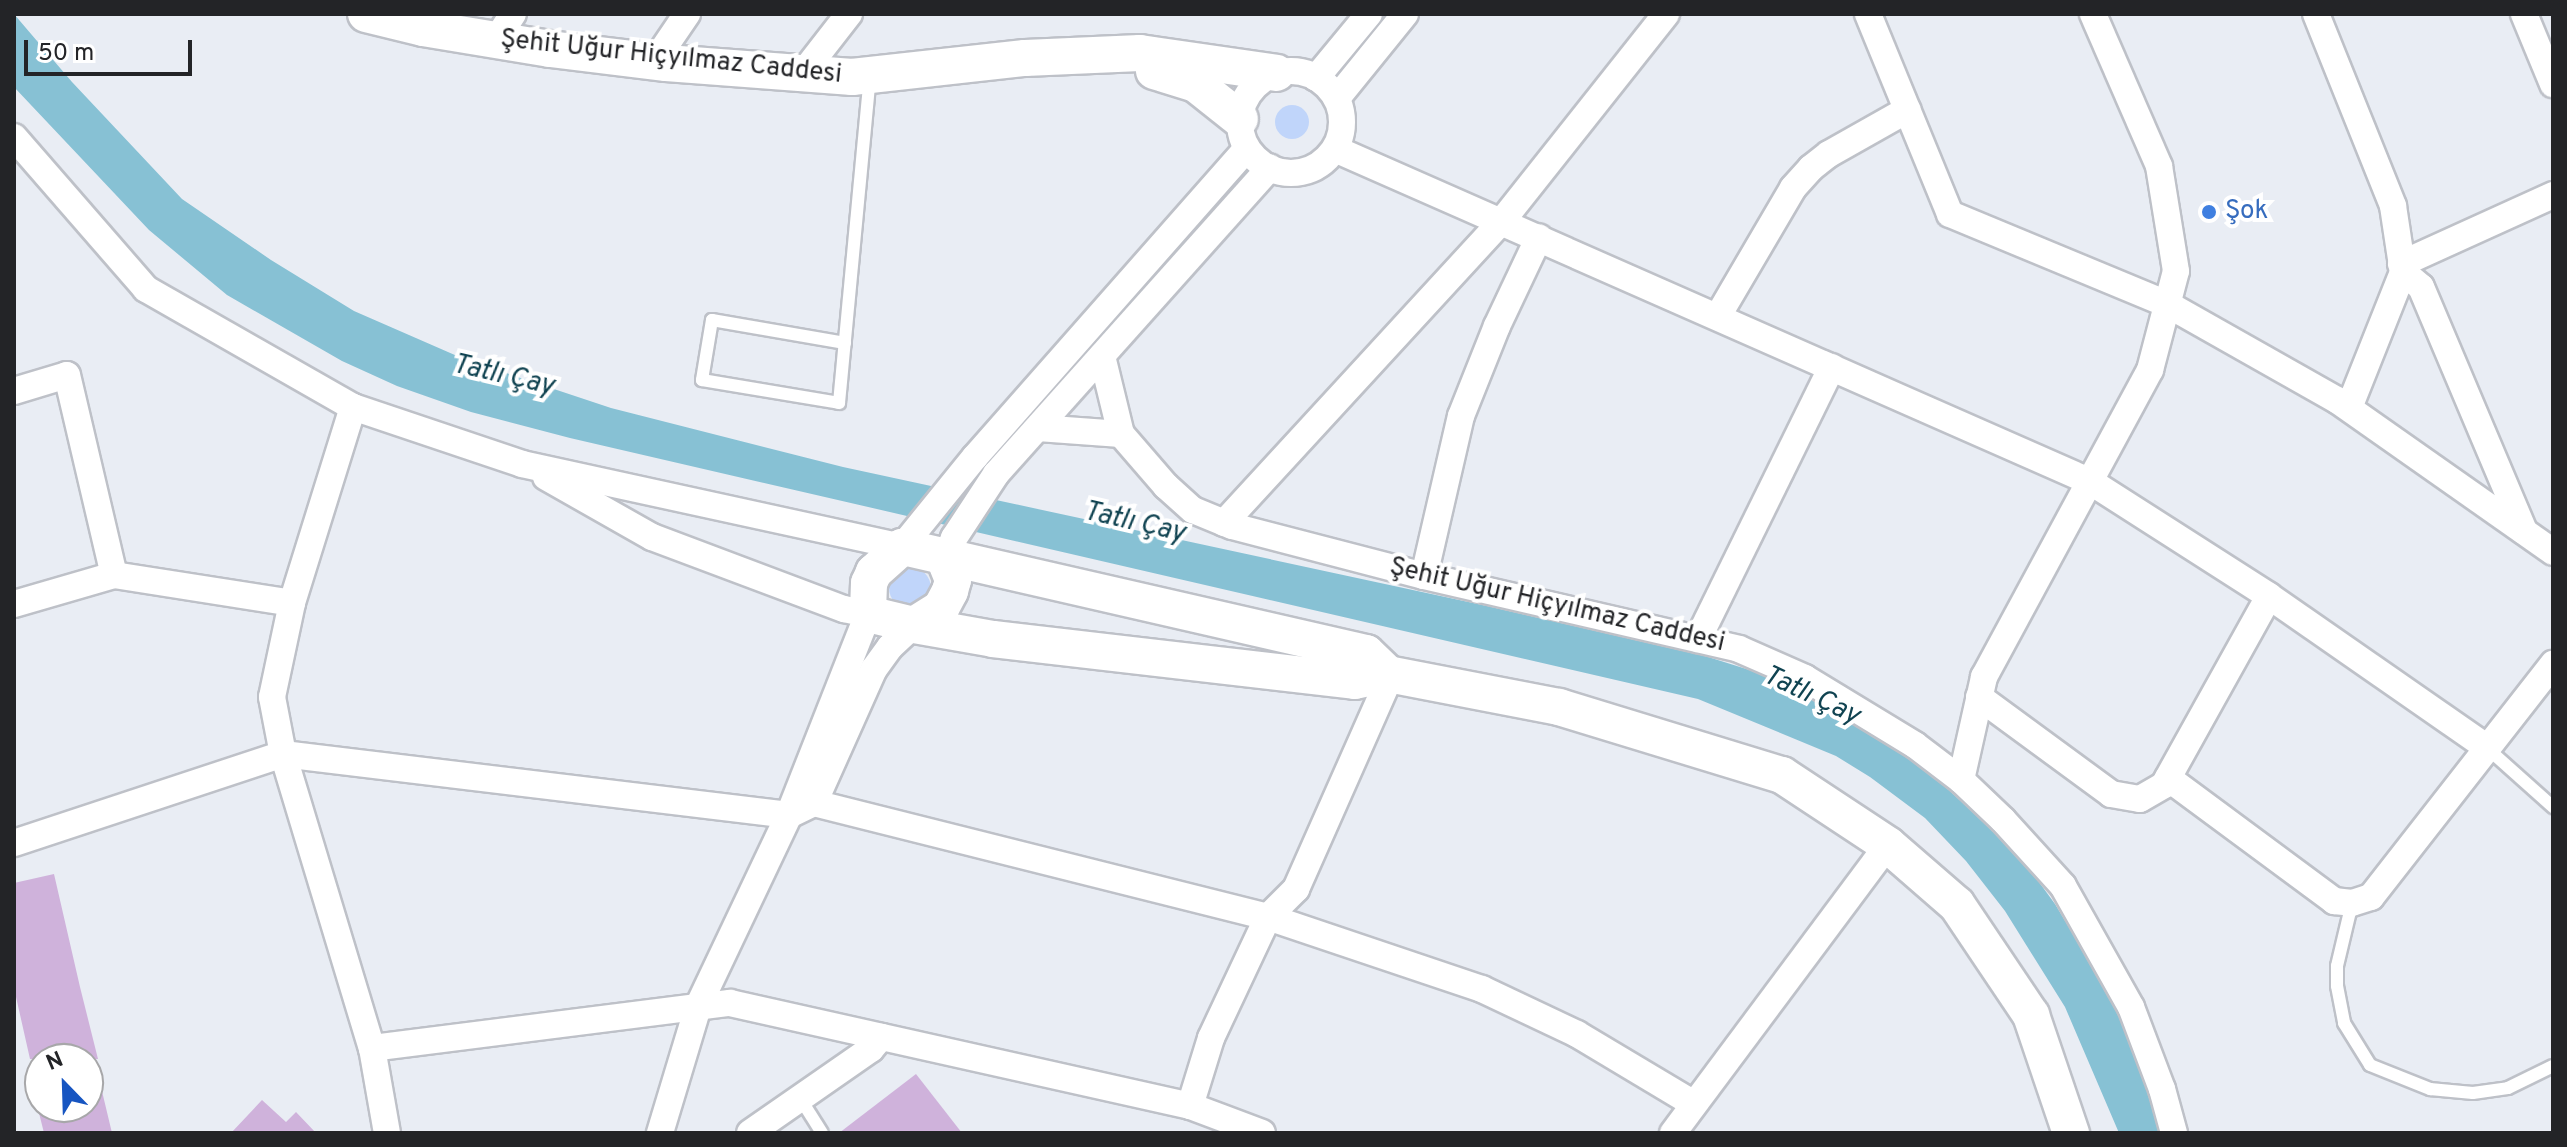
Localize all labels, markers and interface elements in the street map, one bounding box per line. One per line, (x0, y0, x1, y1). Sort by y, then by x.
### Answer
scale bar (28, 24, 196, 74)
street label: Şehit Uğur Hiçyılmaz Caddesi (499, 25, 843, 91)
text: 50 m (38, 39, 94, 69)
place label: Şok (2225, 196, 2268, 228)
marker: Şok (2200, 203, 2218, 221)
water label: Tatlı Çay (449, 348, 557, 404)
water label: Tatlı Çay (1080, 495, 1188, 551)
street label: Şehit Uğur Hiçyılmaz Caddesi (1386, 552, 1728, 660)
water label: Tatlı Çay (1757, 659, 1865, 733)
north arrow (24, 1043, 104, 1123)
text: N (43, 1047, 68, 1078)

